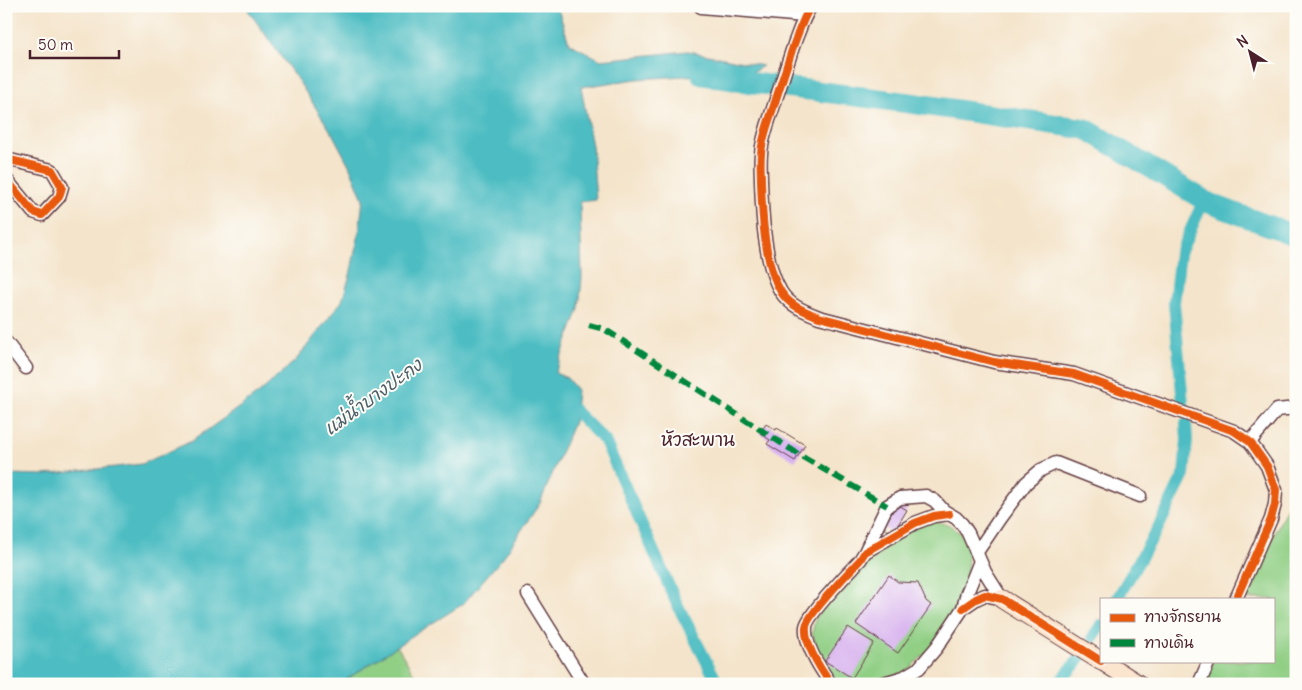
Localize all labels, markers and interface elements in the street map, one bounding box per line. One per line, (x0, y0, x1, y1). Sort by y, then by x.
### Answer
scale bar (30, 28, 119, 60)
north arrow (1224, 28, 1274, 78)
text: N (1233, 31, 1252, 52)
text: 50 m (38, 35, 73, 54)
water label: แม่น้ำบางปะกง (316, 348, 428, 440)
district label: หัวสะพาน (661, 428, 735, 451)
legend (1100, 598, 1274, 662)
text: ทางจักรยาน (1144, 607, 1221, 626)
text: ทางเดิน (1144, 633, 1194, 652)

